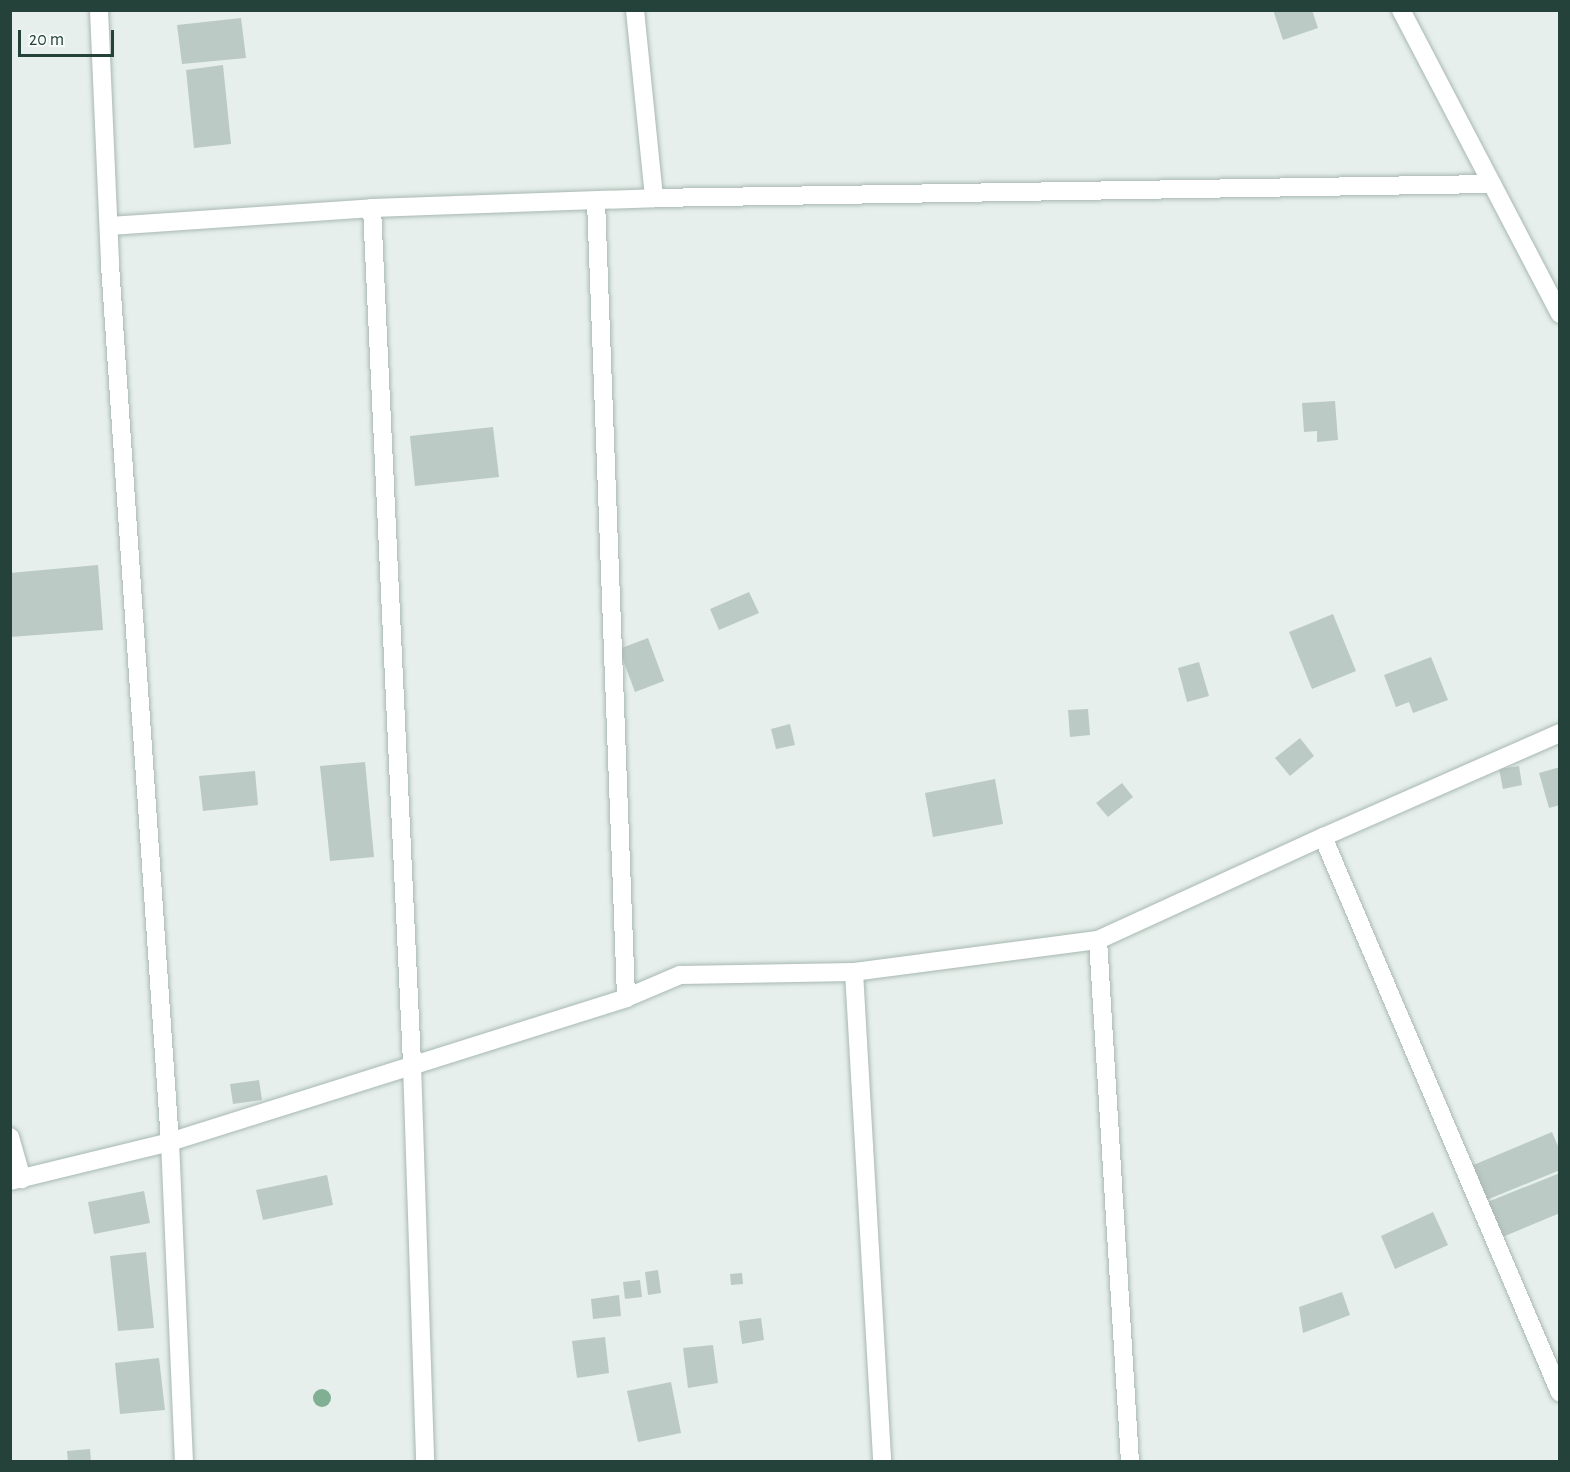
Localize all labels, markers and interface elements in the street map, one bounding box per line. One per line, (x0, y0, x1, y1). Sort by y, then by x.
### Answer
scale bar (21, 18, 117, 56)
text: 20 m (29, 31, 64, 49)

